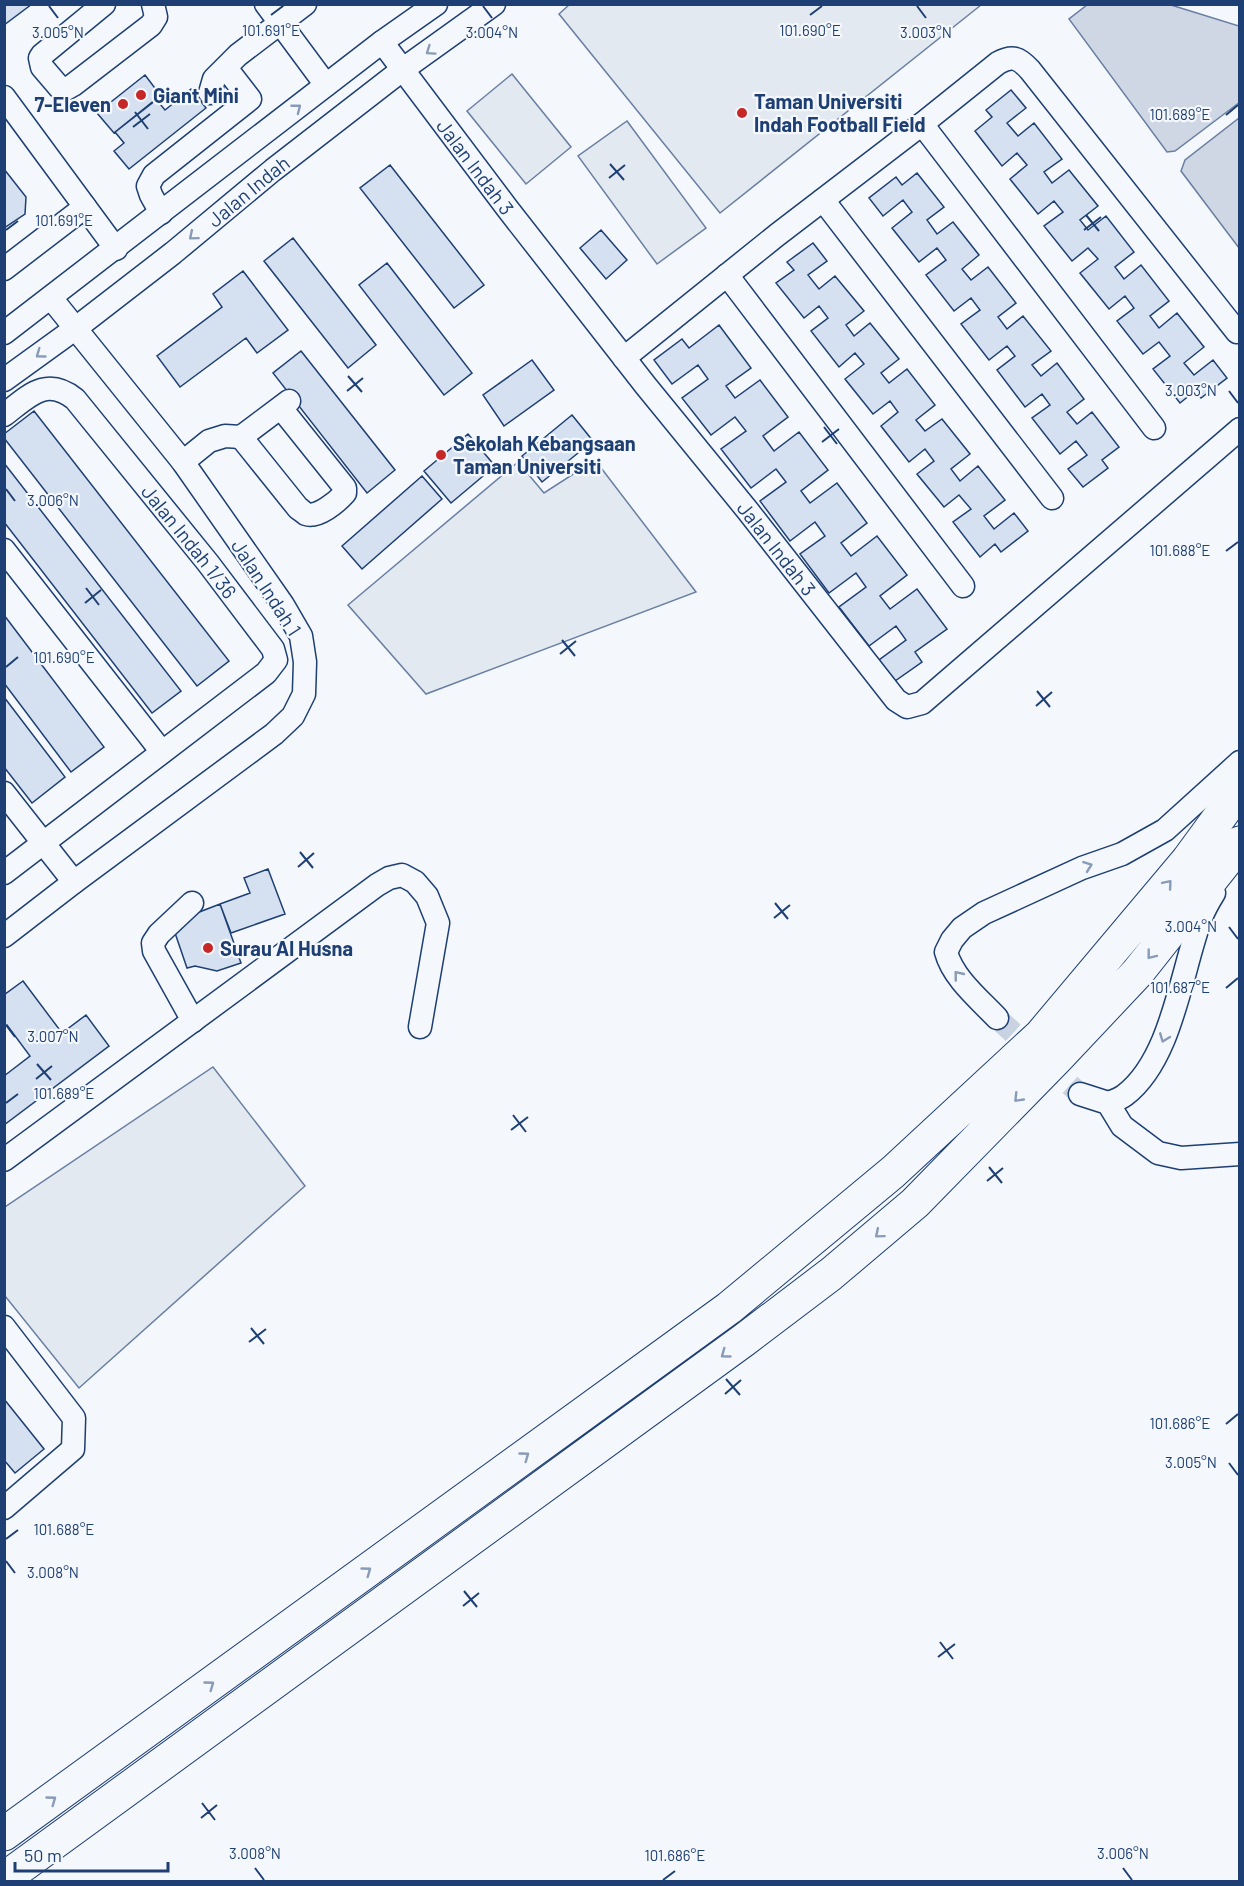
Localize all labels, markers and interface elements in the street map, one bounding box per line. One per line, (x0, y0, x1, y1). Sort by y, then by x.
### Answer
text: 101.691°E (242, 21, 300, 39)
text: 101.690°E (779, 21, 841, 39)
text: 3.005°N (32, 23, 84, 41)
text: 3.004°N (466, 23, 518, 41)
text: 3.003°N (900, 23, 952, 41)
one-way arrow (425, 44, 436, 55)
place label: Giant Mini (153, 83, 239, 107)
marker: Giant Mini (134, 88, 148, 102)
place label: Taman Universiti Indah Football Field (754, 89, 926, 136)
place label: 7-Eleven (34, 92, 111, 116)
marker: 7-Eleven (116, 97, 130, 111)
one-way arrow (290, 105, 301, 116)
text: 101.689°E (1150, 105, 1210, 123)
marker: Taman Universiti Indah Football Field (735, 106, 749, 120)
street label: Jalan Indah 3 (432, 114, 520, 219)
street label: Jalan Indah (202, 150, 294, 232)
text: 101.691°E (35, 211, 93, 229)
one-way arrow (189, 229, 200, 240)
one-way arrow (36, 347, 47, 358)
text: 3.003°N (1165, 381, 1217, 399)
place label: Sekolah Kebangsaan Taman Universiti (453, 431, 636, 478)
marker: Sekolah Kebangsaan Taman Universiti (434, 448, 448, 462)
street label: Jalan Indah 1/36 (137, 479, 242, 603)
text: 3.006°N (27, 491, 79, 509)
street label: Jalan Indah 3 (733, 496, 821, 600)
street label: Jalan Indah 1 (227, 534, 307, 640)
text: 101.688°E (1150, 541, 1210, 559)
text: 101.690°E (33, 648, 95, 666)
one-way arrow (1082, 861, 1092, 874)
one-way arrow (1160, 880, 1171, 891)
text: 3.004°N (1165, 917, 1217, 935)
place label: Surau Al Husna (220, 936, 353, 960)
marker: Surau Al Husna (201, 941, 215, 955)
one-way arrow (1147, 948, 1158, 959)
one-way arrow (955, 970, 966, 981)
text: 101.687°E (1150, 978, 1210, 996)
text: 3.007°N (27, 1027, 79, 1045)
one-way arrow (1159, 1031, 1171, 1042)
text: 101.689°E (34, 1084, 94, 1102)
one-way arrow (1015, 1090, 1026, 1101)
one-way arrow (875, 1227, 886, 1238)
one-way arrow (721, 1347, 732, 1358)
text: 101.686°E (1150, 1414, 1210, 1432)
one-way arrow (519, 1452, 530, 1463)
text: 3.005°N (1165, 1453, 1217, 1471)
text: 101.688°E (34, 1520, 94, 1538)
text: 3.008°N (27, 1563, 79, 1581)
one-way arrow (361, 1567, 372, 1578)
one-way arrow (203, 1681, 214, 1692)
one-way arrow (45, 1796, 56, 1807)
scale bar (15, 1835, 168, 1873)
text: 50 m (24, 1844, 62, 1866)
text: 3.008°N (229, 1844, 281, 1862)
text: 3.006°N (1097, 1844, 1149, 1862)
text: 101.686°E (645, 1846, 705, 1864)

